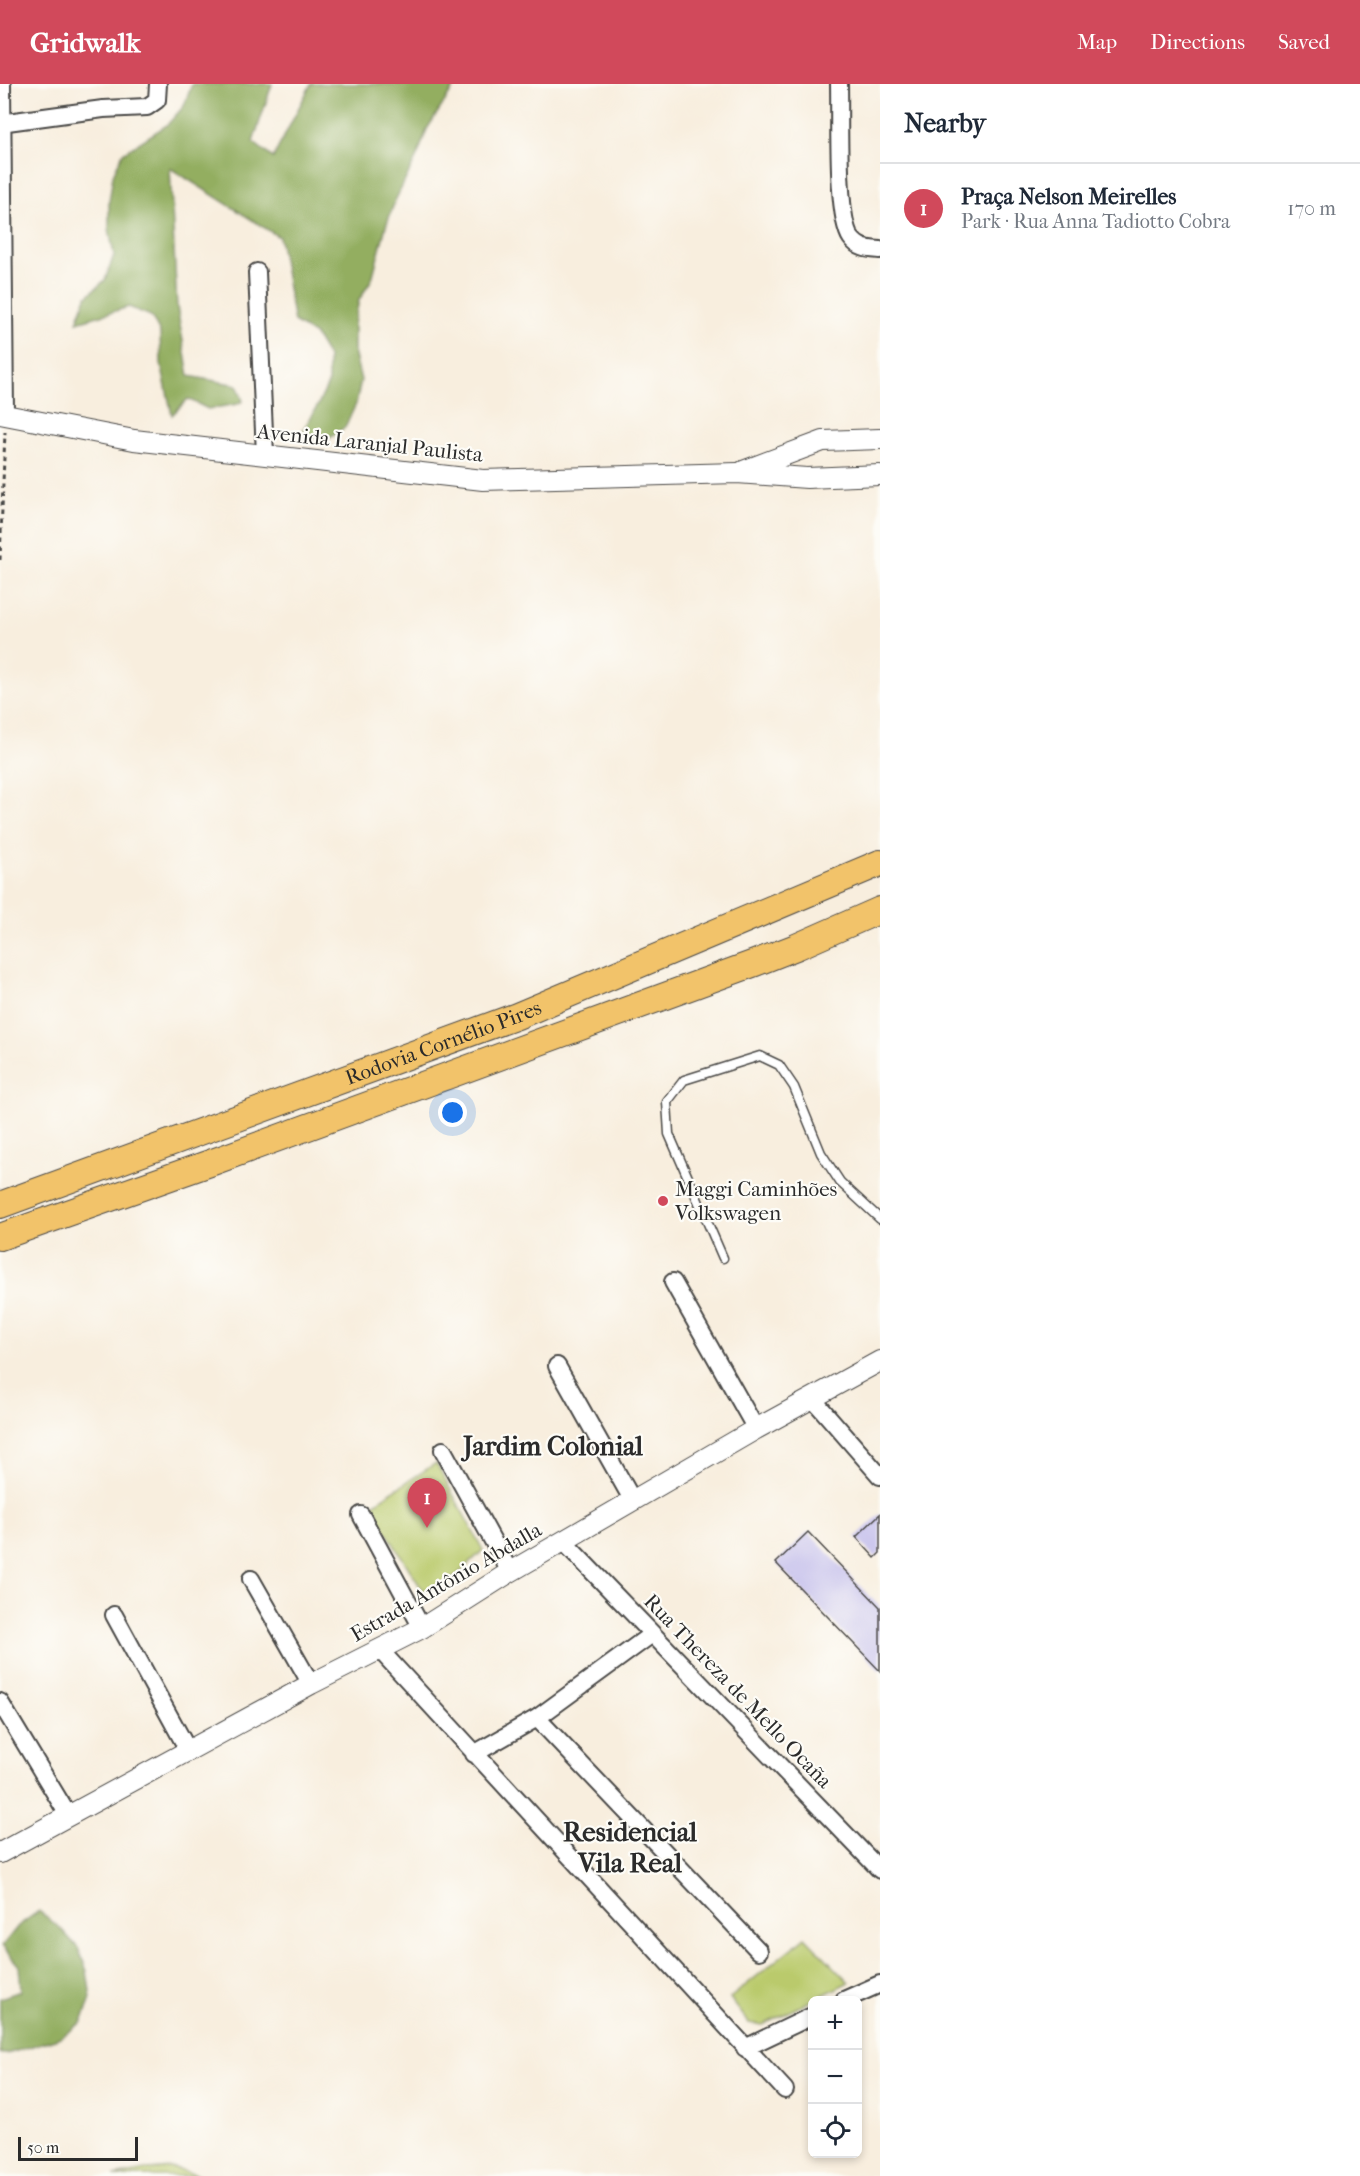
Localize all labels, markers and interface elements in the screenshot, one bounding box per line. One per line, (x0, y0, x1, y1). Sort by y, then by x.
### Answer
text: Gridwalk (30, 26, 141, 59)
text: Map (1077, 30, 1117, 54)
text: Directions (1150, 30, 1245, 54)
text: Saved (1278, 30, 1330, 54)
text: Nearby (904, 108, 986, 139)
text: Praça Nelson Meirelles (961, 184, 1176, 210)
text: 1 (920, 197, 927, 220)
text: 170 m (1287, 197, 1336, 220)
text: Park · Rua Anna Tadiotto Cobra (961, 210, 1230, 233)
street label: Avenida Laranjal Paulista (255, 419, 484, 467)
street label: Rodovia Cornélio Pires (342, 995, 545, 1090)
your location (438, 1098, 467, 1127)
place label: Maggi Caminhões Volkswagen (674, 1177, 838, 1225)
marker: Maggi Caminhões Volkswagen (656, 1194, 670, 1208)
district label: Jardim Colonial (460, 1430, 644, 1462)
pin: 1 (408, 1478, 446, 1528)
street label: Estrada Antônio Abdalla (346, 1517, 546, 1647)
street label: Rua Thereza de Mello Ocaña (639, 1589, 837, 1793)
district label: Residencial Vila Real (563, 1816, 697, 1879)
map controls (808, 1996, 862, 2158)
button: + (808, 1996, 862, 2050)
button: − (808, 2050, 862, 2104)
button: locate (808, 2104, 862, 2158)
scale bar (18, 2134, 138, 2162)
text: 50 m (27, 2138, 59, 2157)

